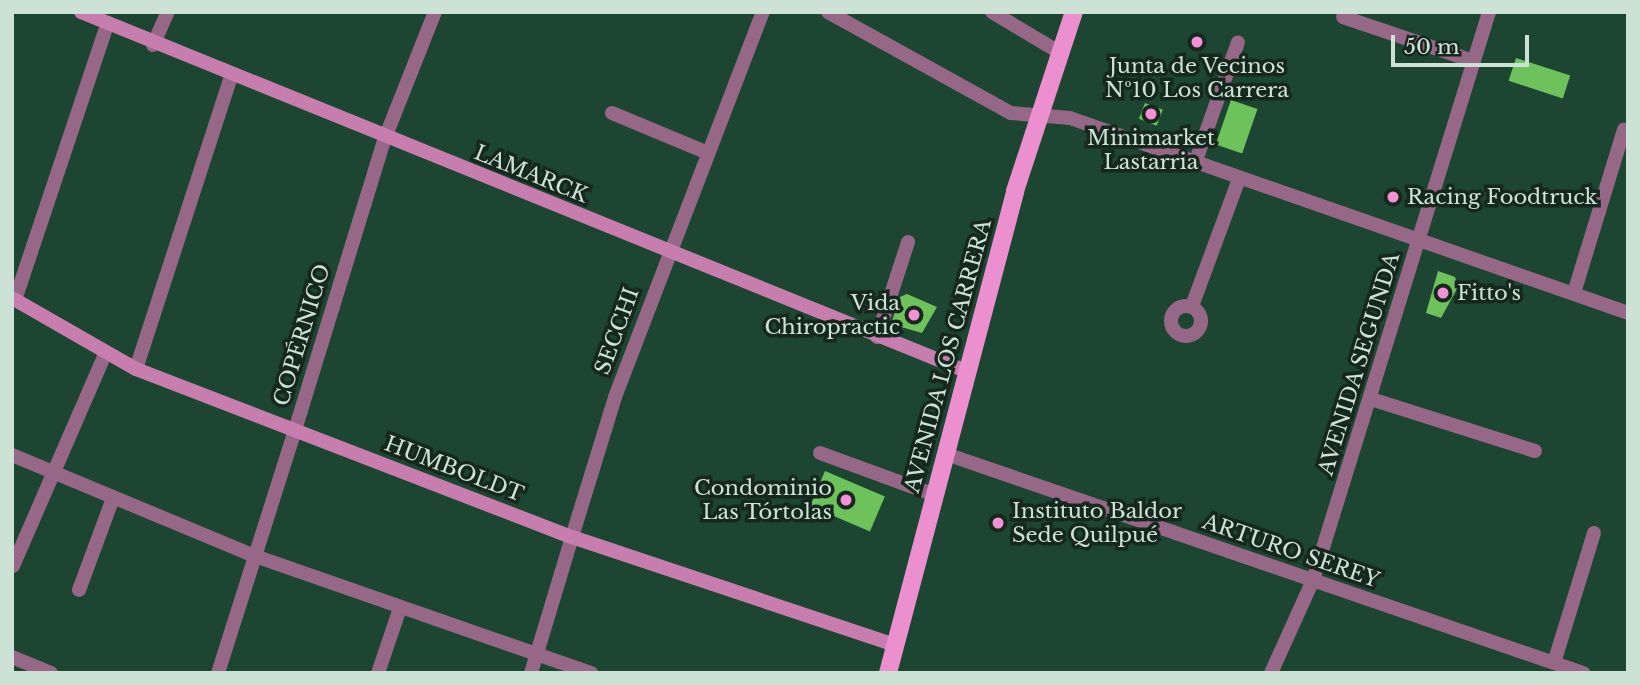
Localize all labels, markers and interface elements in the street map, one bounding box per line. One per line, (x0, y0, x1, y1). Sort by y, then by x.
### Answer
scale bar (1395, 21, 1533, 65)
marker: Junta de Vecinos Nº10 Los Carrera (1189, 34, 1205, 50)
text: 50 m (1404, 34, 1459, 60)
place label: Junta de Vecinos Nº10 Los Carrera (1105, 53, 1289, 103)
marker: Minimarket Lastarria (1143, 106, 1159, 122)
place label: Minimarket Lastarria (1087, 125, 1215, 175)
street label: LAMARCK (471, 140, 591, 208)
place label: Racing Foodtruck (1407, 184, 1598, 210)
marker: Racing Foodtruck (1385, 189, 1401, 205)
street label: AVENIDA LOS CARRERA (899, 216, 997, 496)
street label: AVENIDA SEGUNDA (1313, 249, 1405, 479)
street label: COPÉRNICO (268, 261, 336, 409)
place label: Fitto's (1457, 280, 1521, 306)
street label: SECCHI (590, 284, 644, 378)
marker: Fitto's (1435, 285, 1451, 301)
place label: Vida Chiropractic (765, 290, 900, 340)
marker: Vida Chiropractic (906, 307, 922, 323)
street label: HUMBOLDT (381, 431, 527, 507)
place label: Condominio Las Tórtolas (694, 475, 832, 525)
marker: Condominio Las Tórtolas (838, 492, 854, 508)
place label: Instituto Baldor Sede Quilpué (1012, 498, 1182, 548)
street label: ARTURO SEREY (1199, 509, 1383, 593)
marker: Instituto Baldor Sede Quilpué (990, 515, 1006, 531)

